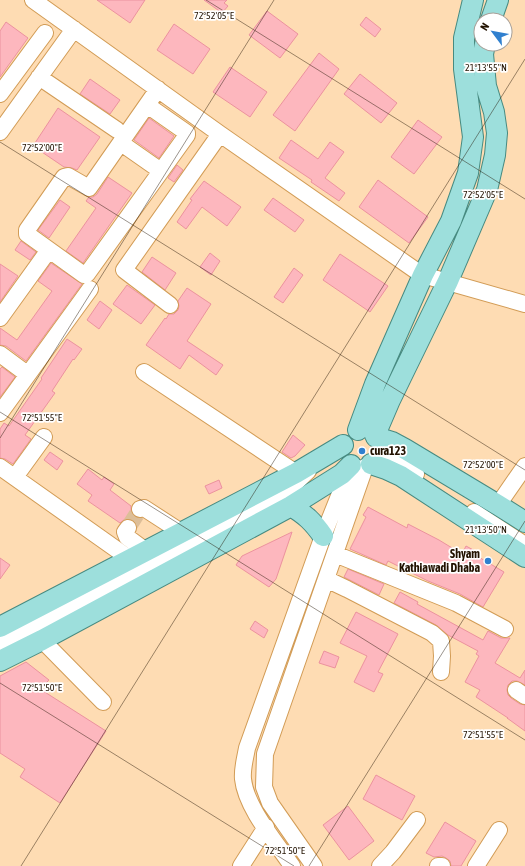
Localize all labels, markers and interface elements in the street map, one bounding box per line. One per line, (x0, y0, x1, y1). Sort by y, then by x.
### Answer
text: 72°52'05"E (194, 10, 235, 21)
north arrow (473, 12, 513, 52)
text: N (478, 21, 491, 33)
text: 21°13'55"N (465, 62, 507, 73)
text: 72°52'00"E (22, 142, 63, 153)
text: 72°52'05"E (463, 189, 504, 200)
text: 72°51'55"E (22, 412, 63, 423)
place label: cura123 (370, 444, 406, 458)
marker: cura123 (357, 446, 367, 456)
text: 72°52'00"E (463, 459, 504, 470)
text: 21°13'50"N (465, 524, 507, 535)
place label: Shyam Kathiawadi Dhaba (399, 547, 480, 575)
marker: Shyam Kathiawadi Dhaba (483, 556, 493, 566)
text: 72°51'50"E (22, 682, 63, 693)
text: 72°51'55"E (463, 729, 504, 740)
text: 72°51'50"E (265, 845, 306, 856)

